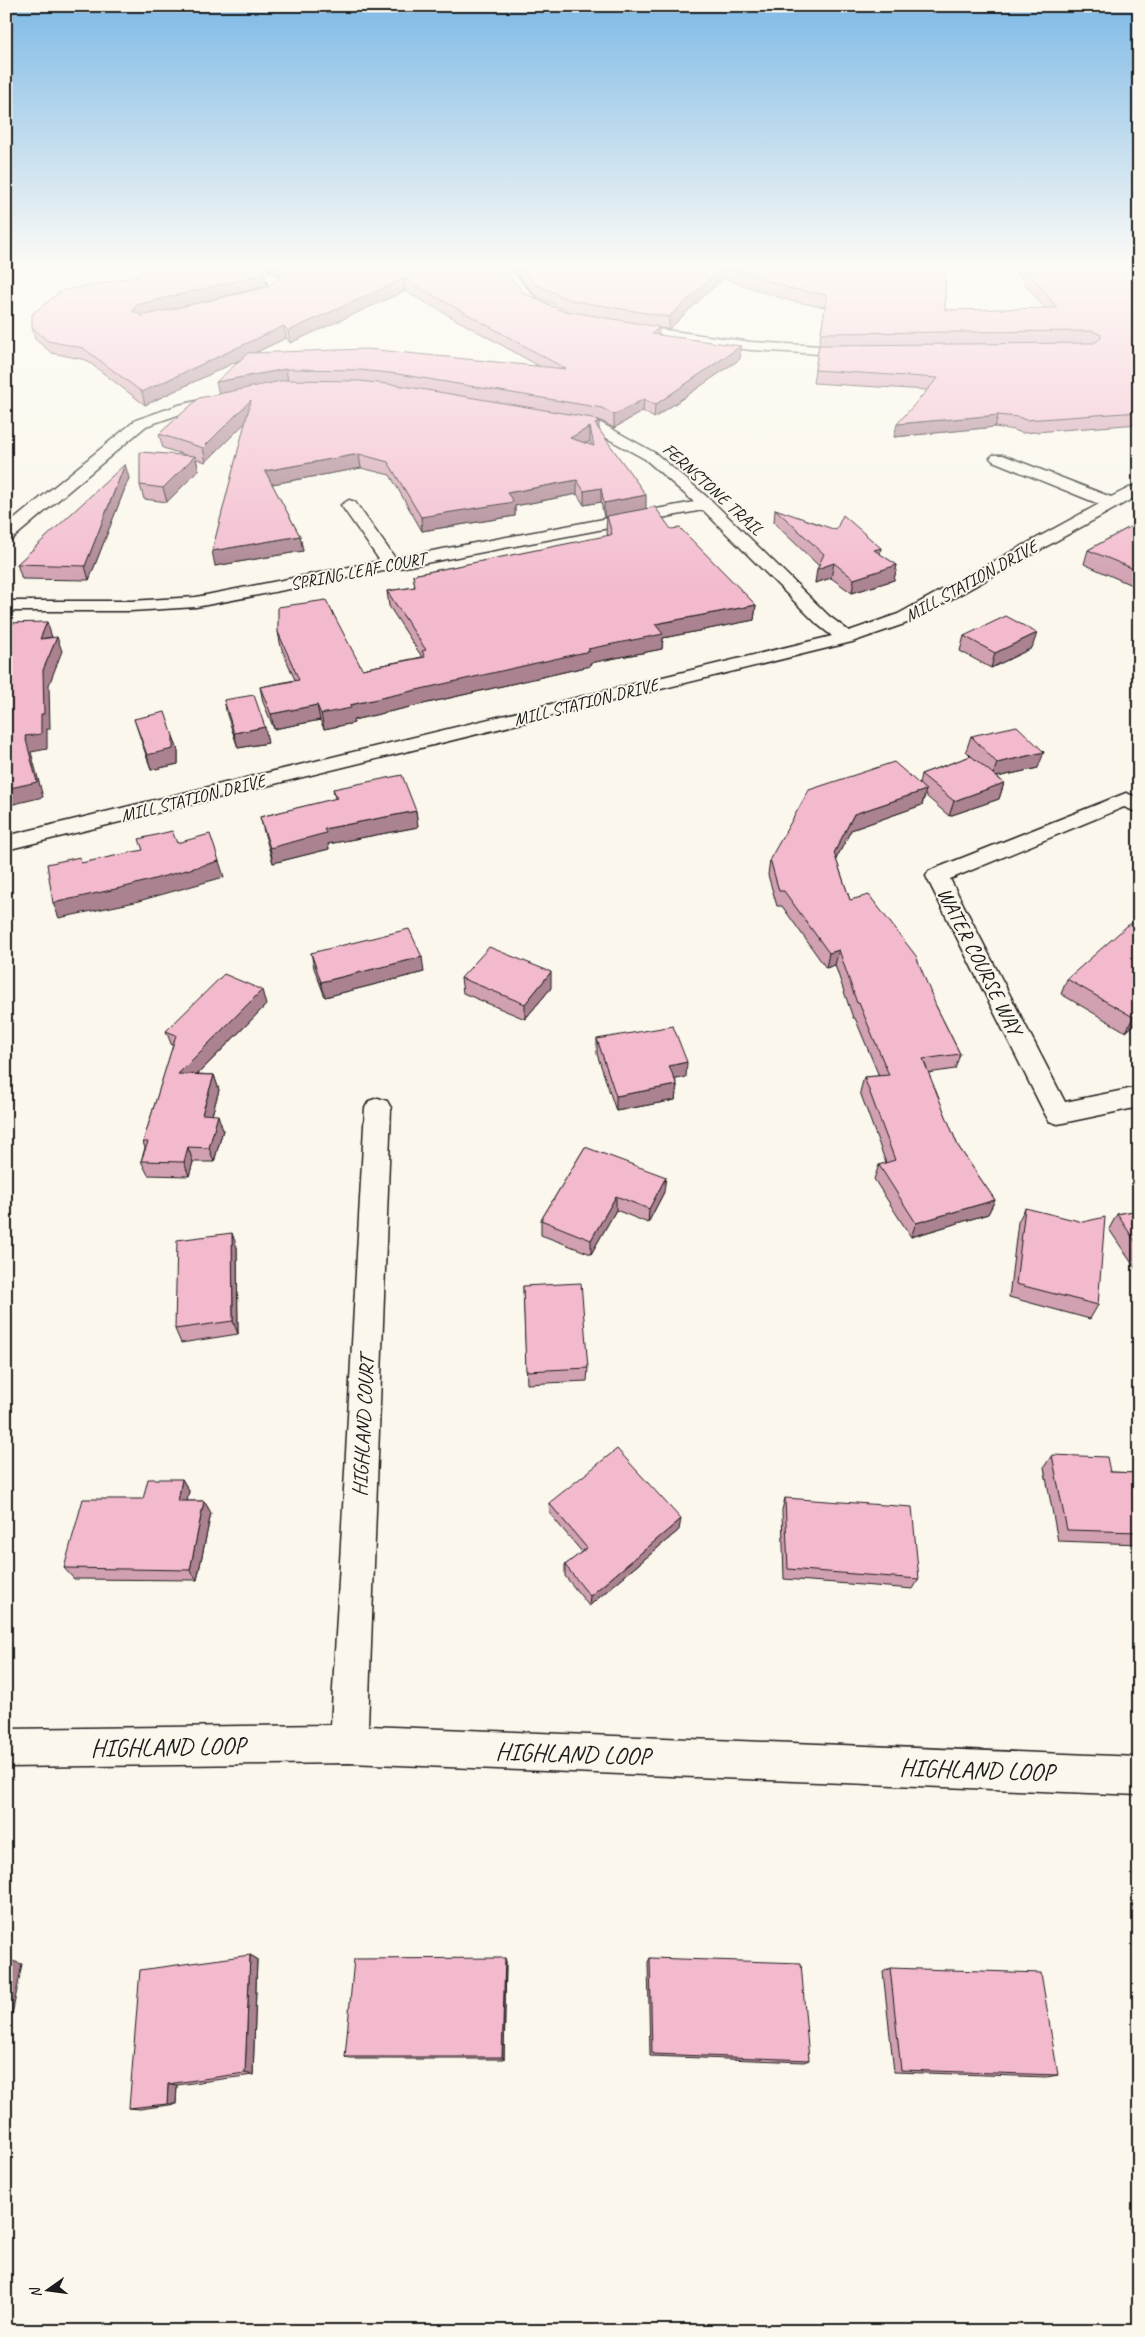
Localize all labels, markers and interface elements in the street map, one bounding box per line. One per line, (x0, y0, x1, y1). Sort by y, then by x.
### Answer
street label: FERNSTONE TRAIL (658, 438, 768, 540)
street label: MILL STATION DRIVE (901, 534, 1043, 627)
street label: SPRING LEAF COURT (288, 546, 431, 595)
street label: MILL STATION DRIVE (511, 673, 663, 731)
street label: MILL STATION DRIVE (118, 769, 270, 827)
street label: WATER COURSE WAY (932, 883, 1030, 1042)
street label: HIGHLAND COURT (346, 1350, 380, 1497)
street label: HIGHLAND LOOP (90, 1730, 249, 1764)
street label: HIGHLAND LOOP (495, 1735, 654, 1773)
street label: HIGHLAND LOOP (899, 1751, 1058, 1789)
north arrow (22, 2264, 72, 2314)
text: N (26, 2285, 45, 2299)

